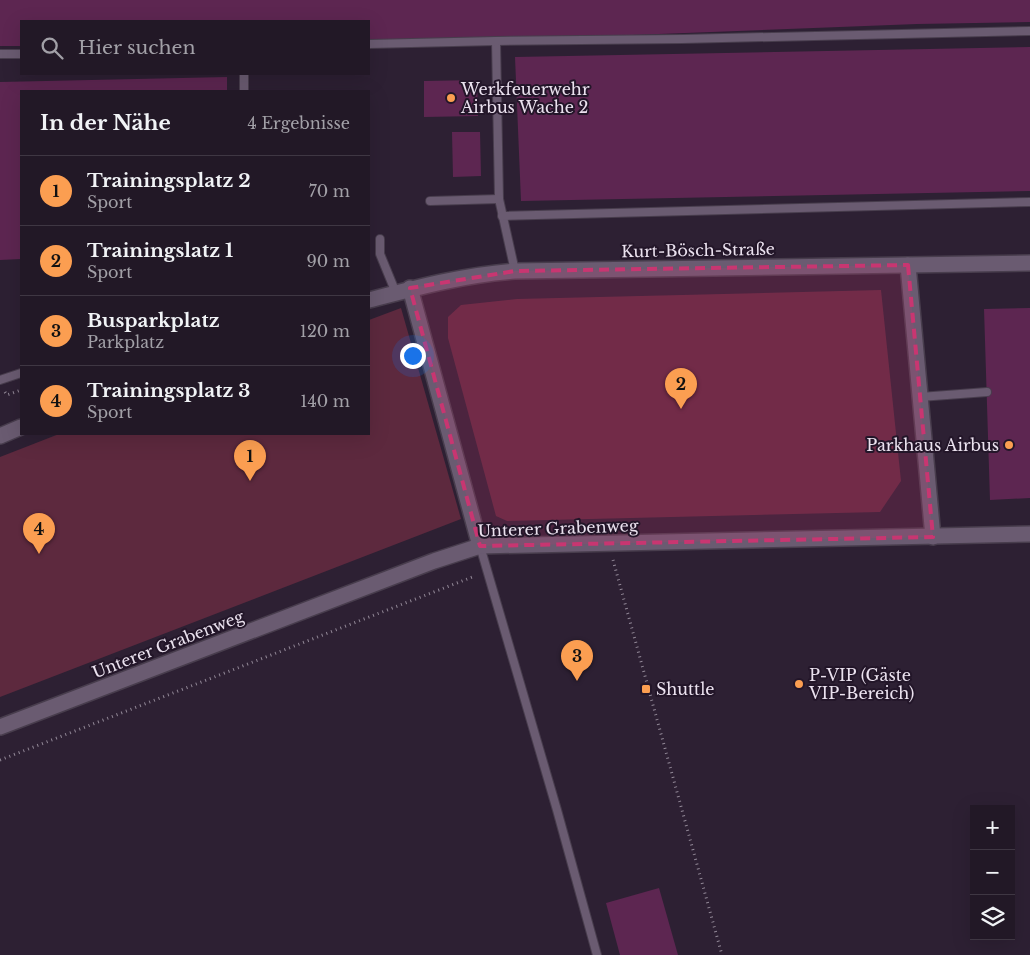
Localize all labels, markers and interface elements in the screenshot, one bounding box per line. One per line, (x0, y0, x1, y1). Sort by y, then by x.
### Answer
search box (20, 20, 370, 75)
icon: search (38, 34, 66, 62)
text: Hier suchen (78, 36, 196, 59)
place label: Werkfeuerwehr Airbus Wache 2 (460, 79, 590, 117)
marker: Werkfeuerwehr Airbus Wache 2 (445, 92, 457, 104)
text: In der Nähe (40, 110, 171, 136)
text: 4 Ergebnisse (247, 113, 350, 133)
text: Trainingsplatz 2 (87, 169, 251, 192)
text: 1 (53, 181, 59, 201)
text: 70 m (309, 181, 350, 201)
text: Sport (87, 192, 132, 212)
text: Trainingslatz 1 (87, 239, 233, 262)
street label: Kurt-Bösch-Straße (621, 239, 775, 261)
text: 2 (51, 251, 61, 271)
text: 90 m (307, 251, 350, 271)
text: Sport (87, 262, 132, 282)
text: Busparkplatz (87, 309, 220, 332)
text: 3 (51, 321, 61, 341)
text: 120 m (300, 321, 350, 341)
text: Parkplatz (87, 332, 164, 352)
your location (400, 343, 426, 369)
pin: 2 (665, 368, 697, 409)
text: Trainingsplatz 3 (87, 379, 250, 402)
text: 4 (51, 391, 61, 411)
text: 140 m (300, 391, 350, 411)
text: Sport (87, 402, 132, 422)
place label: Parkhaus Airbus (866, 435, 999, 455)
marker: Parkhaus Airbus (1003, 439, 1015, 451)
pin: 1 (234, 440, 266, 481)
pin: 4 (23, 513, 55, 554)
street label: Unterer Grabenweg (477, 515, 639, 541)
street label: Unterer Grabenweg (89, 606, 247, 682)
pin: 3 (561, 640, 593, 681)
place label: P-VIP (Gäste VIP-Bereich) (808, 665, 914, 703)
marker: P-VIP (Gäste VIP-Bereich) (793, 678, 805, 690)
place label: Shuttle (656, 679, 715, 699)
marker: Shuttle (640, 683, 652, 695)
map controls (970, 805, 1015, 940)
button: + (970, 805, 1015, 850)
button: − (970, 850, 1015, 895)
button: layers (970, 895, 1015, 940)

